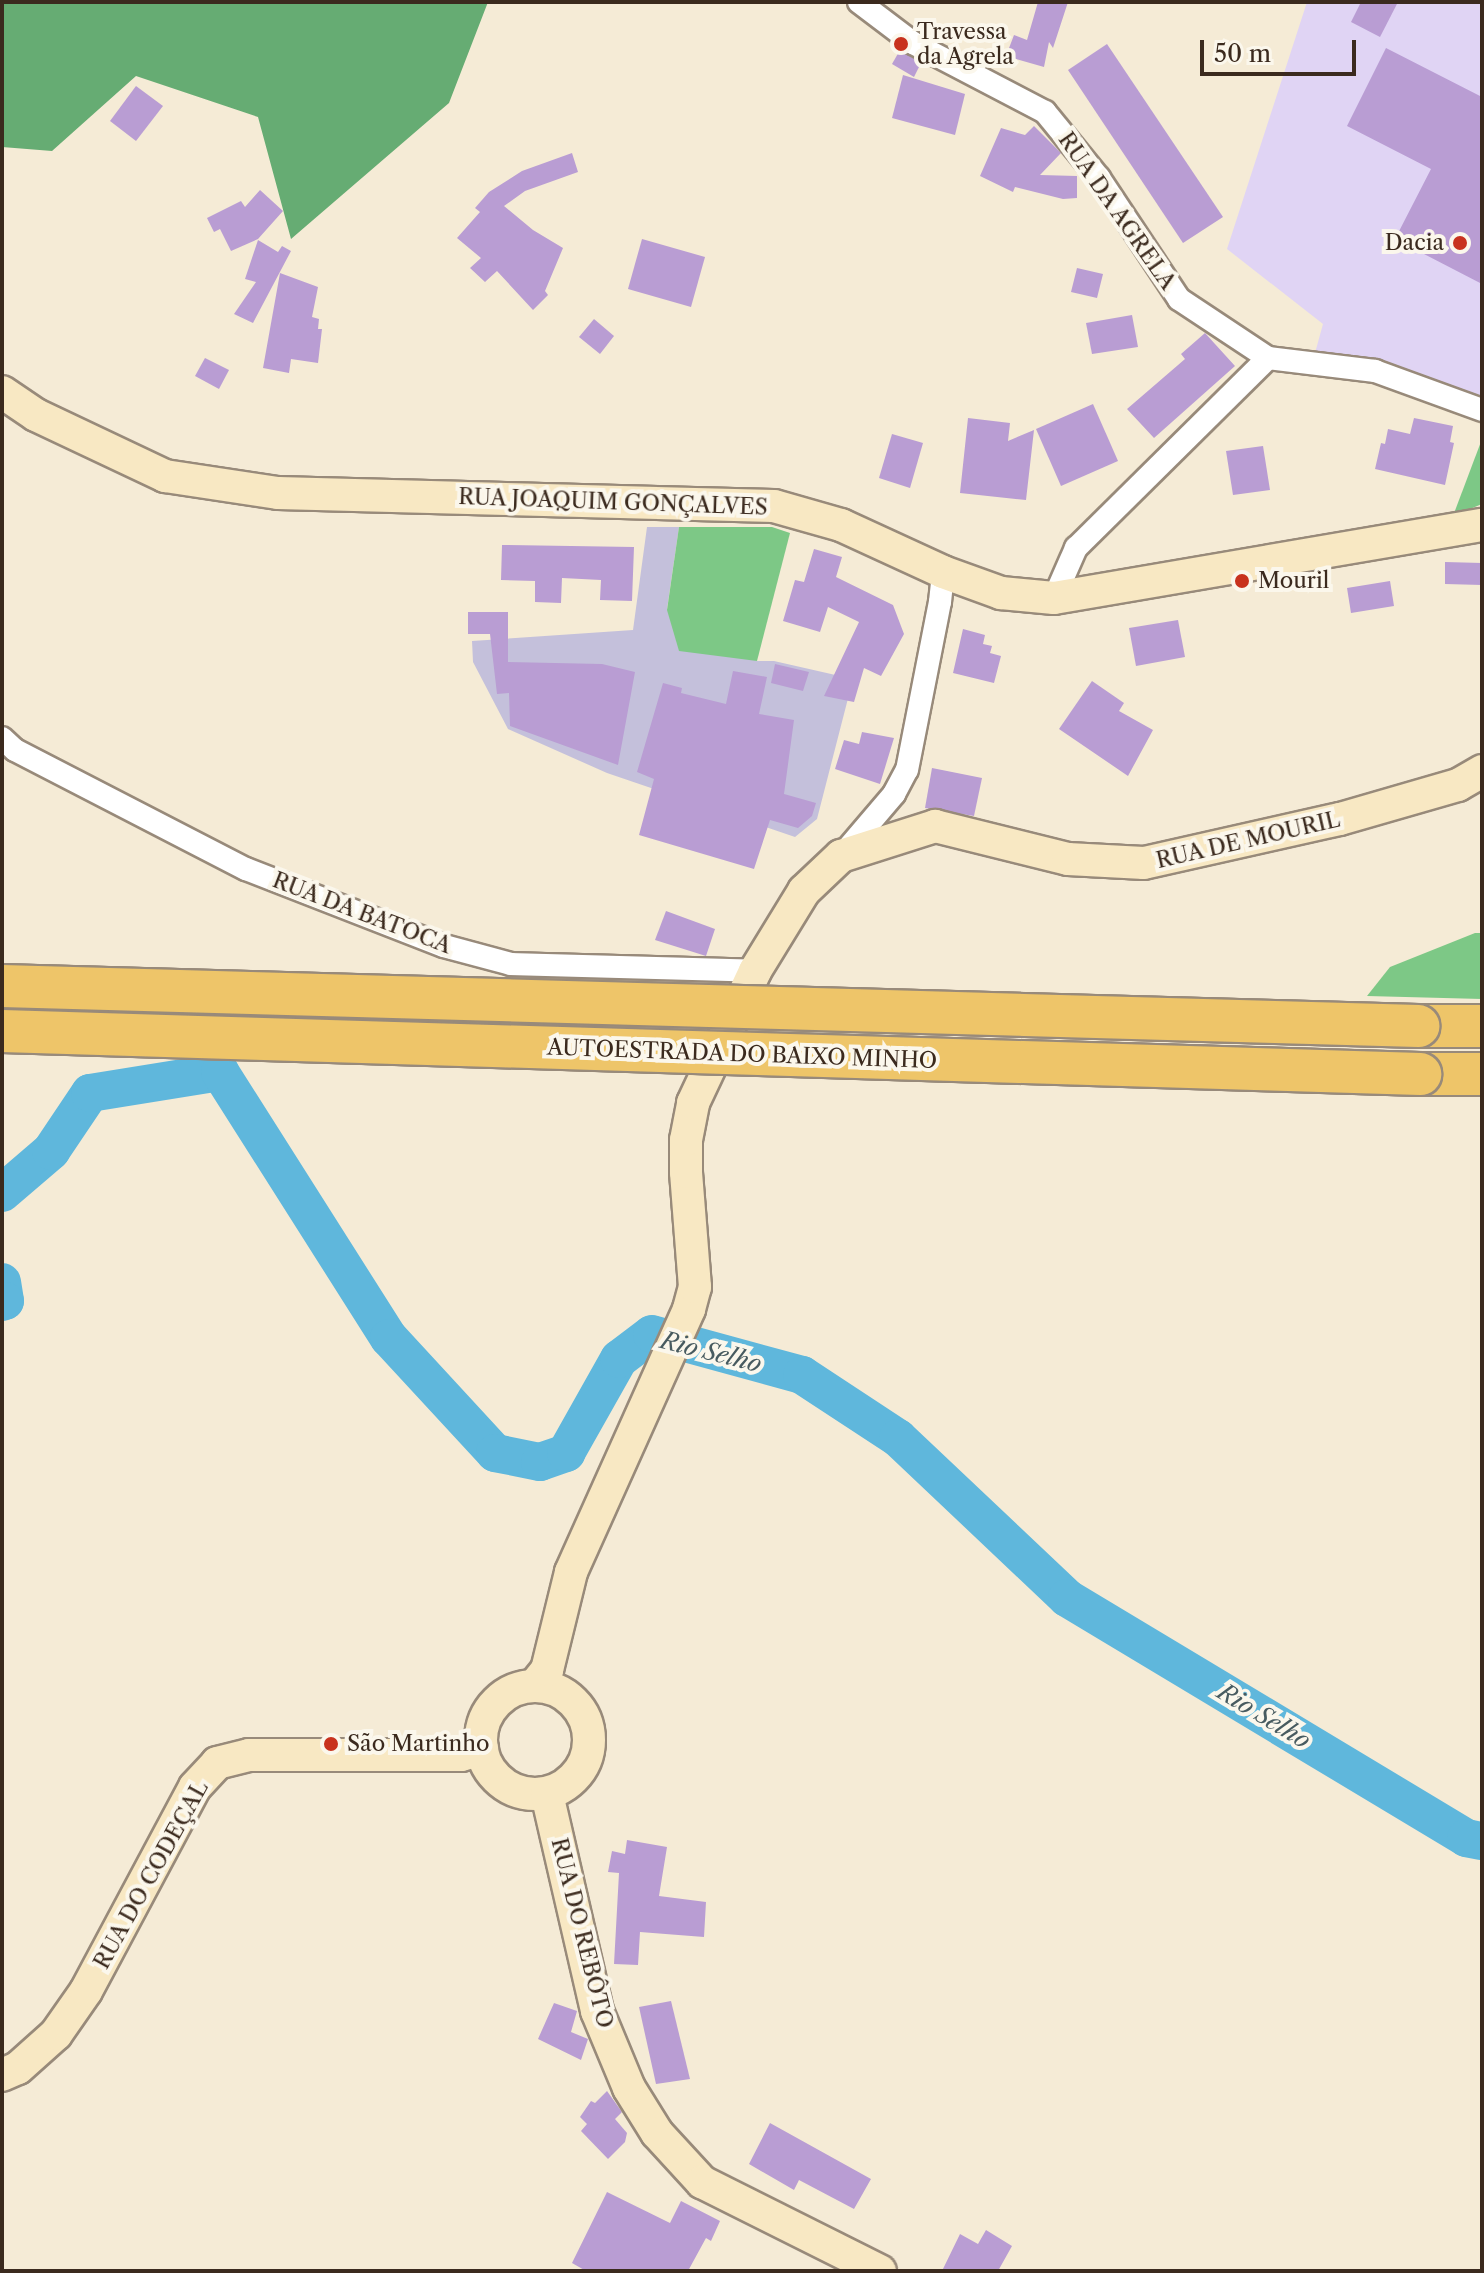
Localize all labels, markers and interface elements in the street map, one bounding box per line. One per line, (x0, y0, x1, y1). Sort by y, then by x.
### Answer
place label: Travessa da Agrela (917, 18, 1015, 70)
scale bar (1204, 24, 1360, 74)
marker: Travessa da Agrela (892, 35, 910, 53)
text: 50 m (1214, 39, 1271, 68)
street label: RUA DA AGRELA (1052, 126, 1182, 296)
place label: Dacia (1385, 230, 1444, 256)
marker: Dacia (1451, 234, 1469, 252)
street label: RUA JOAQUIM GONÇALVES (457, 483, 769, 521)
place label: Mouril (1258, 568, 1329, 594)
marker: Mouril (1233, 572, 1251, 590)
street label: RUA DE MOURIL (1153, 806, 1343, 874)
street label: RUA DA BATOCA (268, 866, 456, 960)
street label: AUTOESTRADA DO BAIXO MINHO (546, 1034, 938, 1074)
water label: Rio Selho (658, 1326, 764, 1378)
water label: Rio Selho (1213, 1677, 1315, 1755)
place label: São Martinho (347, 1731, 489, 1757)
marker: São Martinho (322, 1735, 340, 1753)
street label: RUA DO CODEÇAL (88, 1776, 214, 1974)
street label: RUA DO REBÔTO (545, 1835, 619, 2031)

